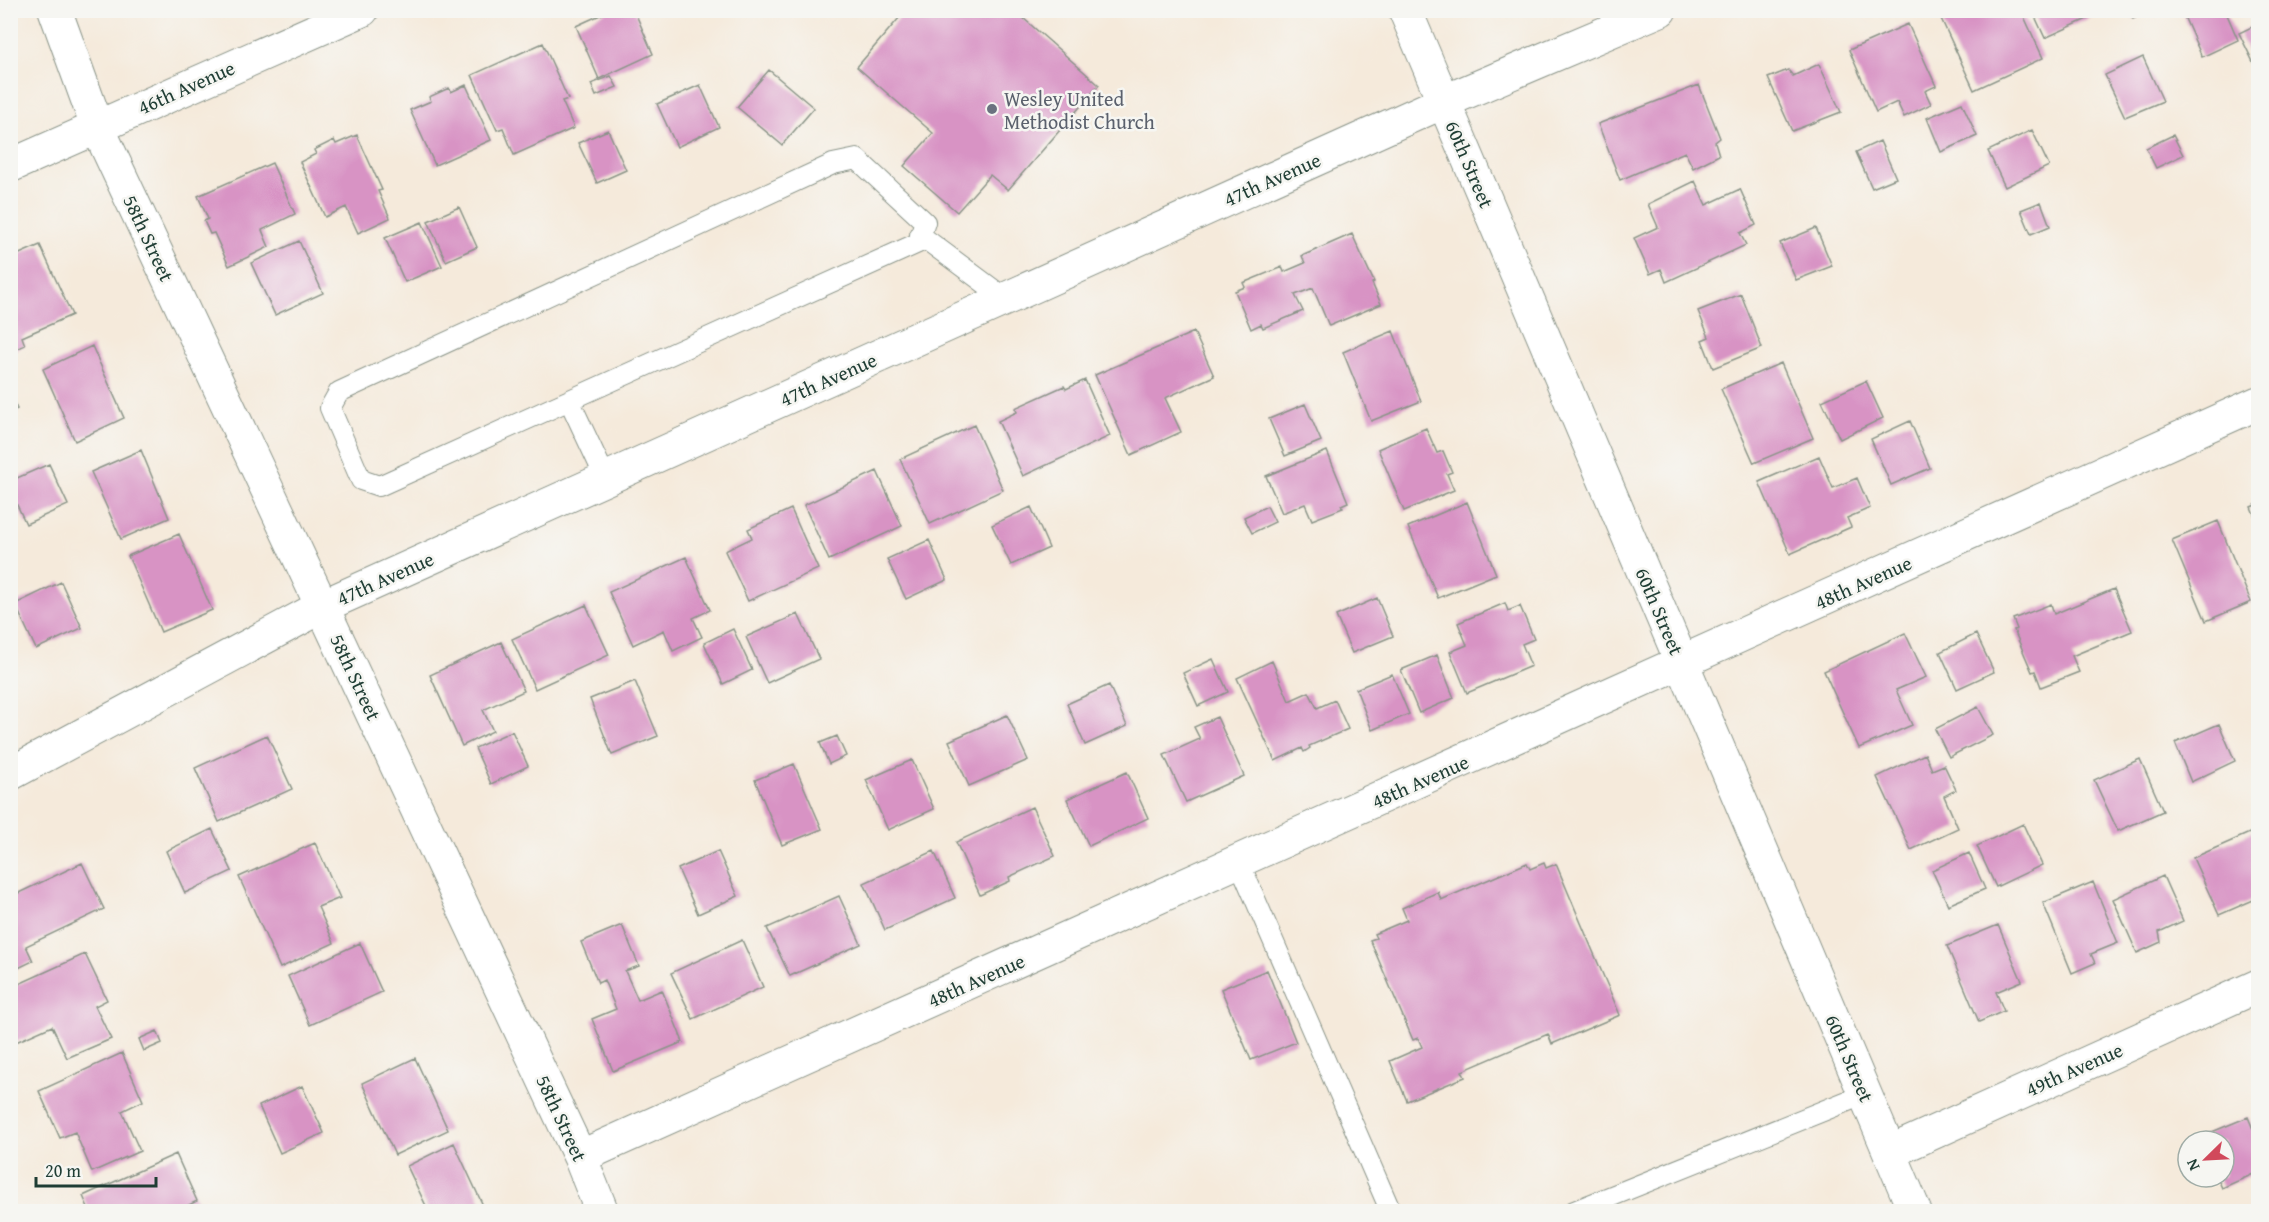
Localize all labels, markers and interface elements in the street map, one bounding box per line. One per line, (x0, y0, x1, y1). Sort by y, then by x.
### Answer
street label: 46th Avenue (133, 53, 239, 121)
place label: Wesley United Methodist Church (1004, 84, 1155, 136)
marker: Wesley United Methodist Church (985, 102, 999, 116)
street label: 60th Street (1439, 116, 1501, 212)
street label: 47th Avenue (1219, 145, 1325, 213)
street label: 58th Street (116, 190, 182, 286)
street label: 47th Avenue (775, 345, 881, 413)
street label: 47th Avenue (332, 544, 438, 612)
street label: 48th Avenue (1810, 548, 1916, 616)
street label: 60th Street (1629, 563, 1691, 659)
street label: 58th Street (323, 629, 389, 725)
street label: 48th Avenue (1367, 747, 1473, 815)
street label: 48th Avenue (923, 946, 1029, 1014)
street label: 60th Street (1819, 1010, 1881, 1106)
street label: 49th Avenue (2021, 1035, 2127, 1103)
street label: 58th Street (529, 1070, 595, 1166)
north arrow (2176, 1129, 2236, 1189)
scale bar (36, 1150, 156, 1188)
text: N (2179, 1155, 2205, 1175)
text: 20 m (45, 1157, 81, 1184)

